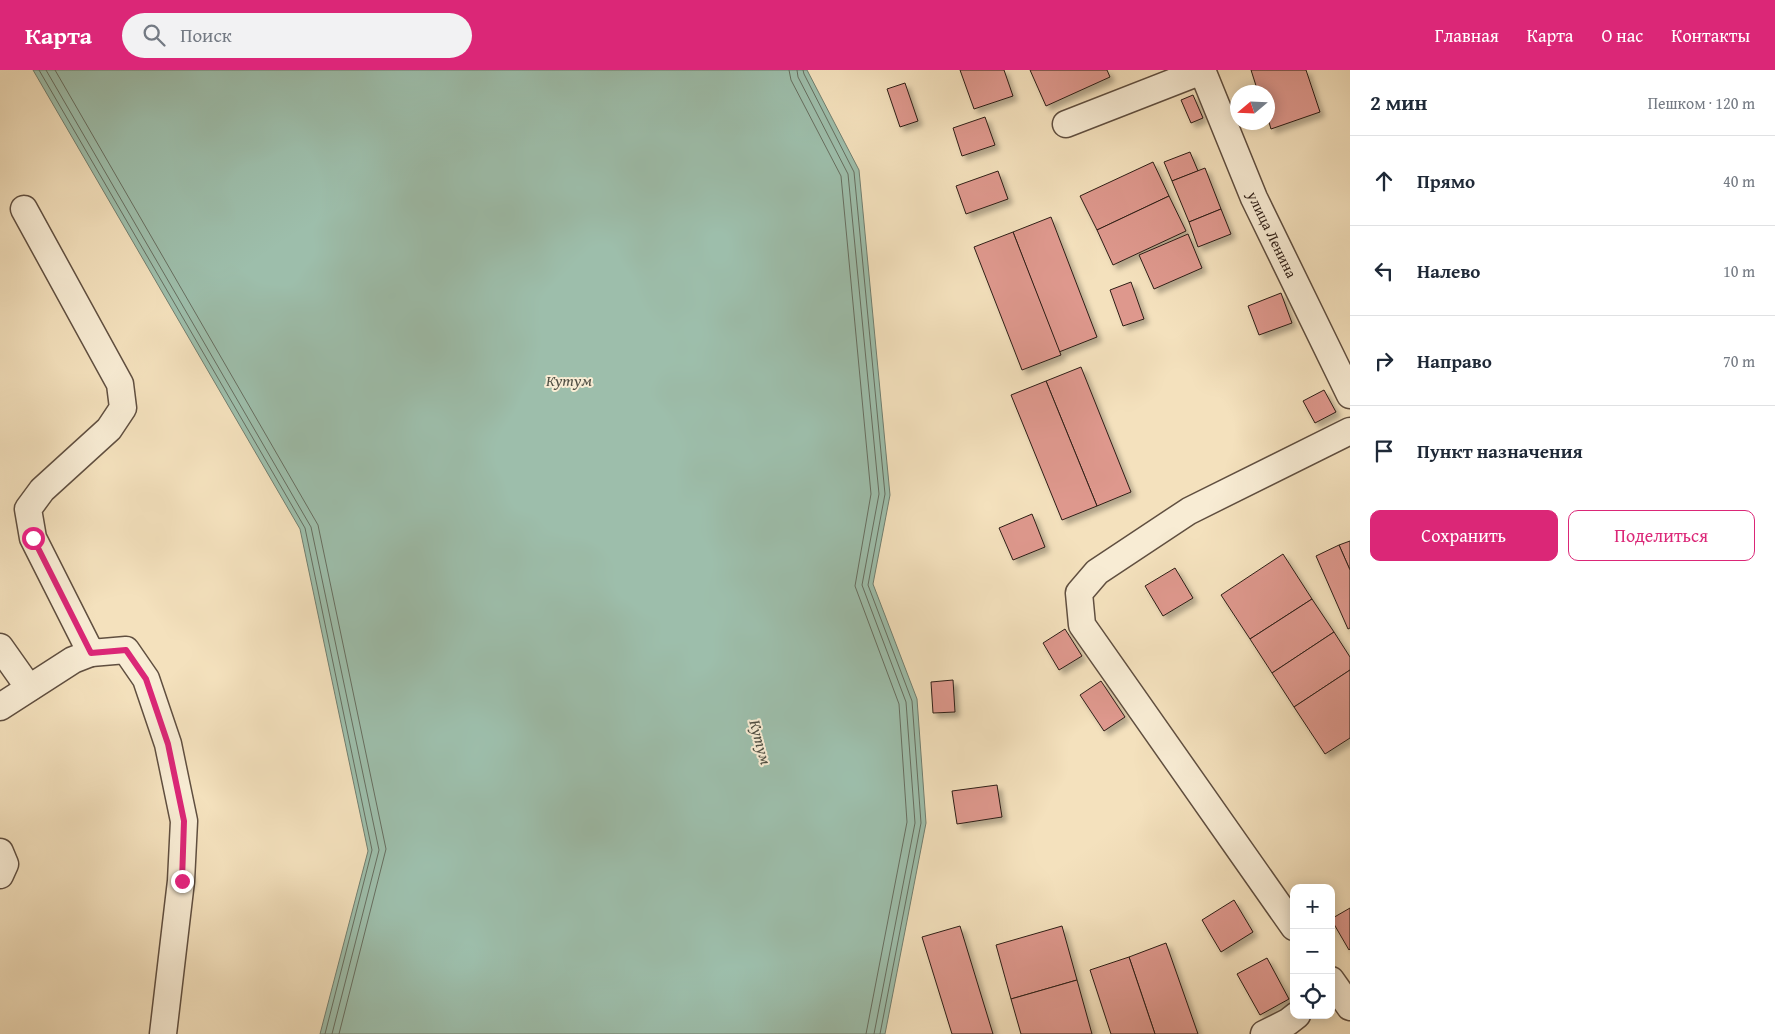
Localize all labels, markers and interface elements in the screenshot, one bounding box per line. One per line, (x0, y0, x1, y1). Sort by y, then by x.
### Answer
search box (122, 13, 472, 58)
text: Карта (25, 18, 92, 53)
icon: search (140, 21, 168, 49)
text: Поиск (180, 21, 232, 49)
text: Главная (1435, 22, 1499, 49)
text: Карта (1527, 22, 1573, 49)
text: О нас (1601, 22, 1643, 49)
text: Контакты (1671, 22, 1750, 49)
north arrow (1230, 85, 1275, 130)
text: 2 мин (1370, 87, 1427, 118)
text: Пешком · 120 m (1648, 91, 1755, 115)
icon: ahead (1370, 167, 1398, 195)
text: Прямо (1417, 167, 1475, 195)
text: 40 m (1723, 169, 1755, 193)
street label: улица Ленина (1242, 187, 1303, 282)
icon: left (1370, 257, 1398, 285)
text: Налево (1417, 257, 1480, 285)
text: 10 m (1723, 259, 1755, 283)
icon: right (1370, 347, 1398, 375)
text: Направо (1417, 347, 1492, 375)
text: 70 m (1723, 349, 1755, 373)
water label: Кутум (546, 368, 592, 392)
icon: arrive (1370, 437, 1398, 465)
text: Пункт назначения (1417, 437, 1583, 465)
button: Сохранить (1370, 510, 1558, 561)
button: Поделиться (1568, 510, 1755, 561)
route start (22, 527, 45, 550)
water label: Кутум (743, 717, 779, 768)
route end (171, 870, 194, 893)
map controls (1290, 884, 1335, 1019)
button: + (1290, 884, 1335, 929)
button: − (1290, 929, 1335, 974)
button: locate (1290, 974, 1335, 1019)

